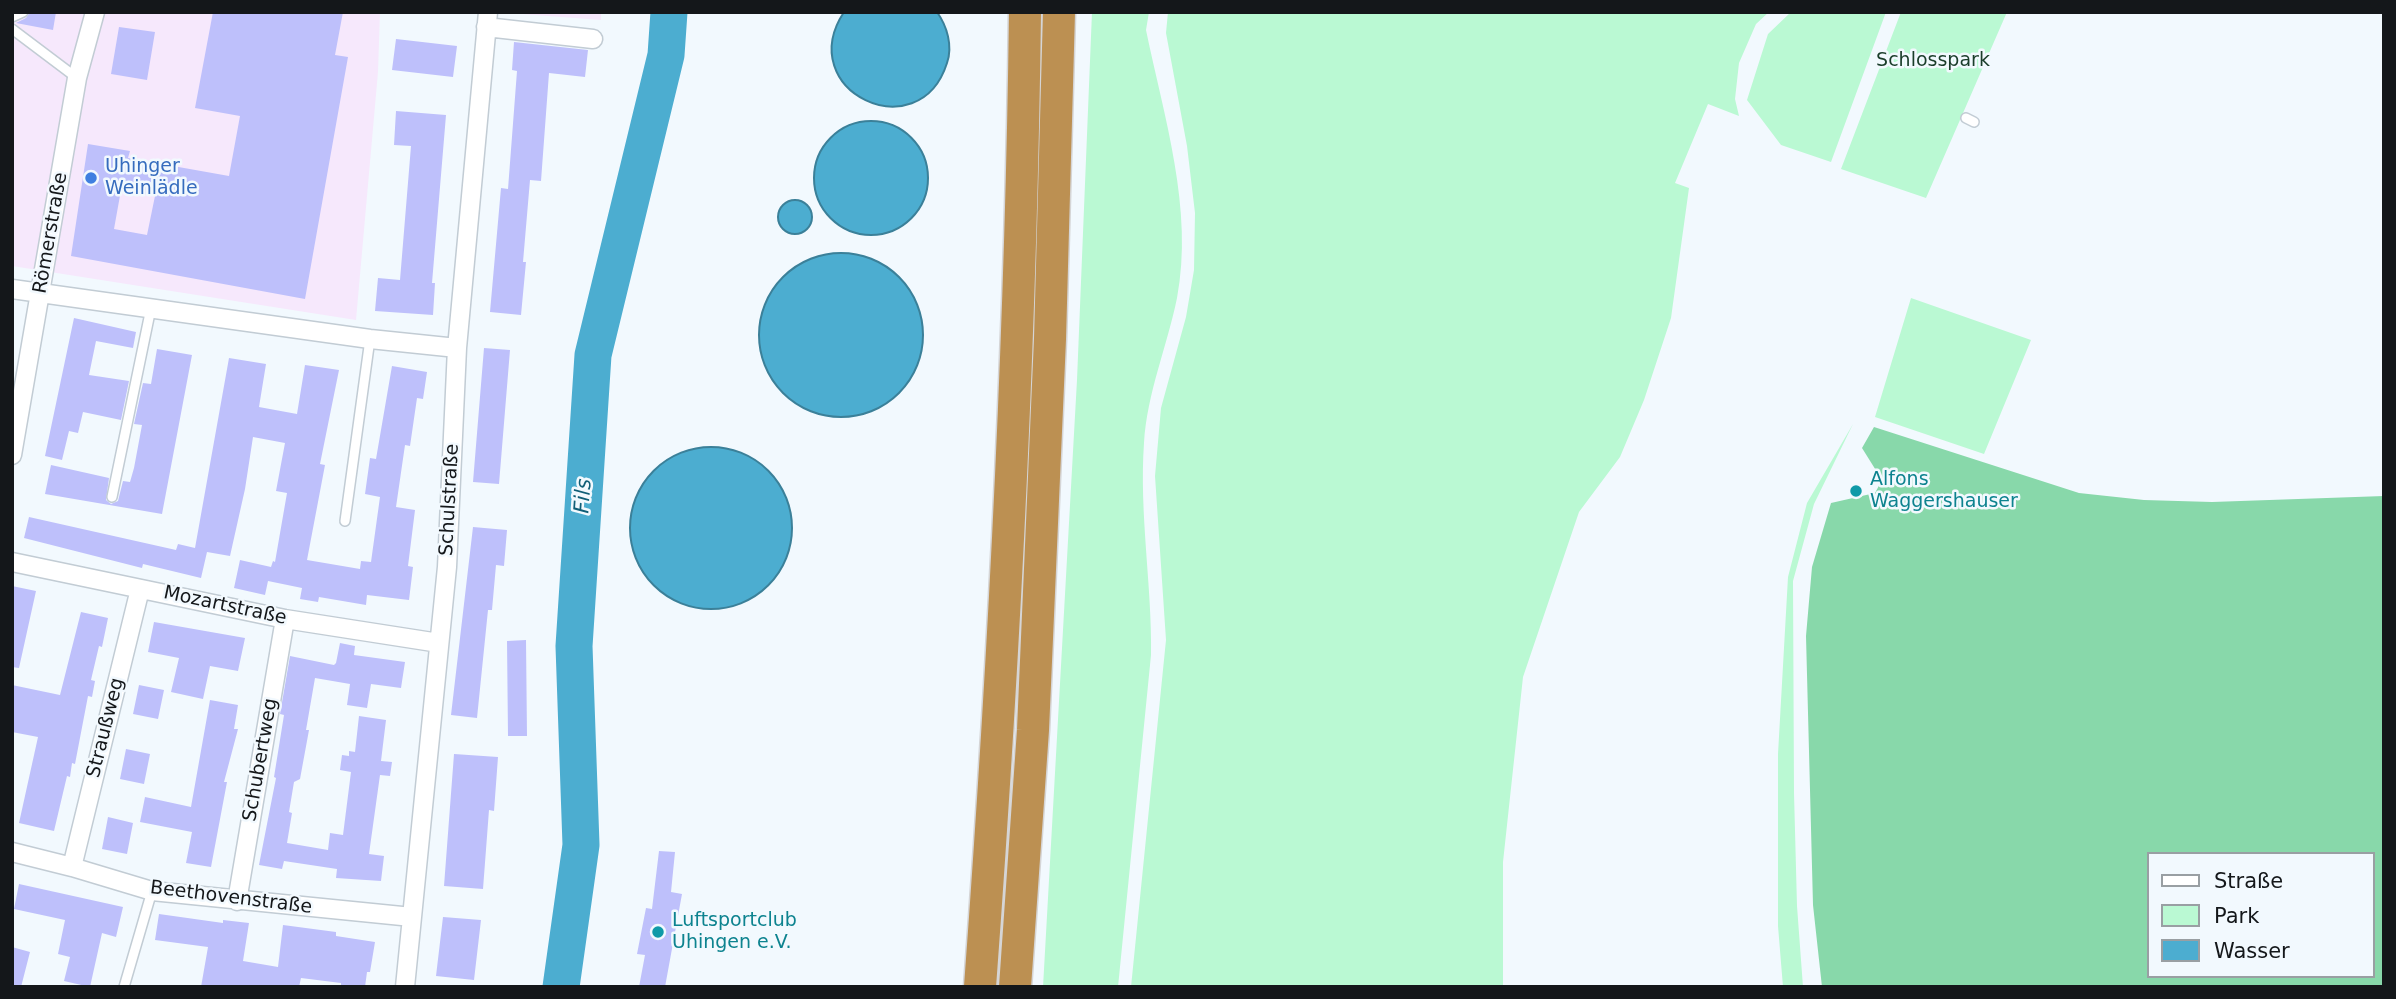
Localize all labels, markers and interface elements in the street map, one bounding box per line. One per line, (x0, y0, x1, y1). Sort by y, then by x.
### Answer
park label: Schlosspark (1876, 50, 1990, 72)
place label: Uhinger Weinlädle (105, 156, 198, 200)
marker: Uhinger Weinlädle (83, 170, 99, 186)
street label: Römerstraße (29, 171, 73, 295)
street label: Schulstraße (436, 443, 464, 557)
place label: Alfons Waggershauser (1870, 469, 2018, 513)
water label: Fils (570, 478, 598, 514)
marker: Alfons Waggershauser (1848, 483, 1864, 499)
street label: Mozartstraße (161, 582, 289, 630)
street label: Straußweg (83, 676, 129, 780)
street label: Schubertweg (239, 697, 283, 823)
legend (2148, 852, 2375, 978)
text: Straße (2214, 869, 2283, 893)
street label: Beethovenstraße (149, 877, 313, 919)
text: Park (2214, 904, 2259, 928)
place label: Luftsportclub Uhingen e.V. (672, 910, 797, 954)
marker: Luftsportclub Uhingen e.V. (650, 924, 666, 940)
text: Wasser (2214, 939, 2290, 963)

